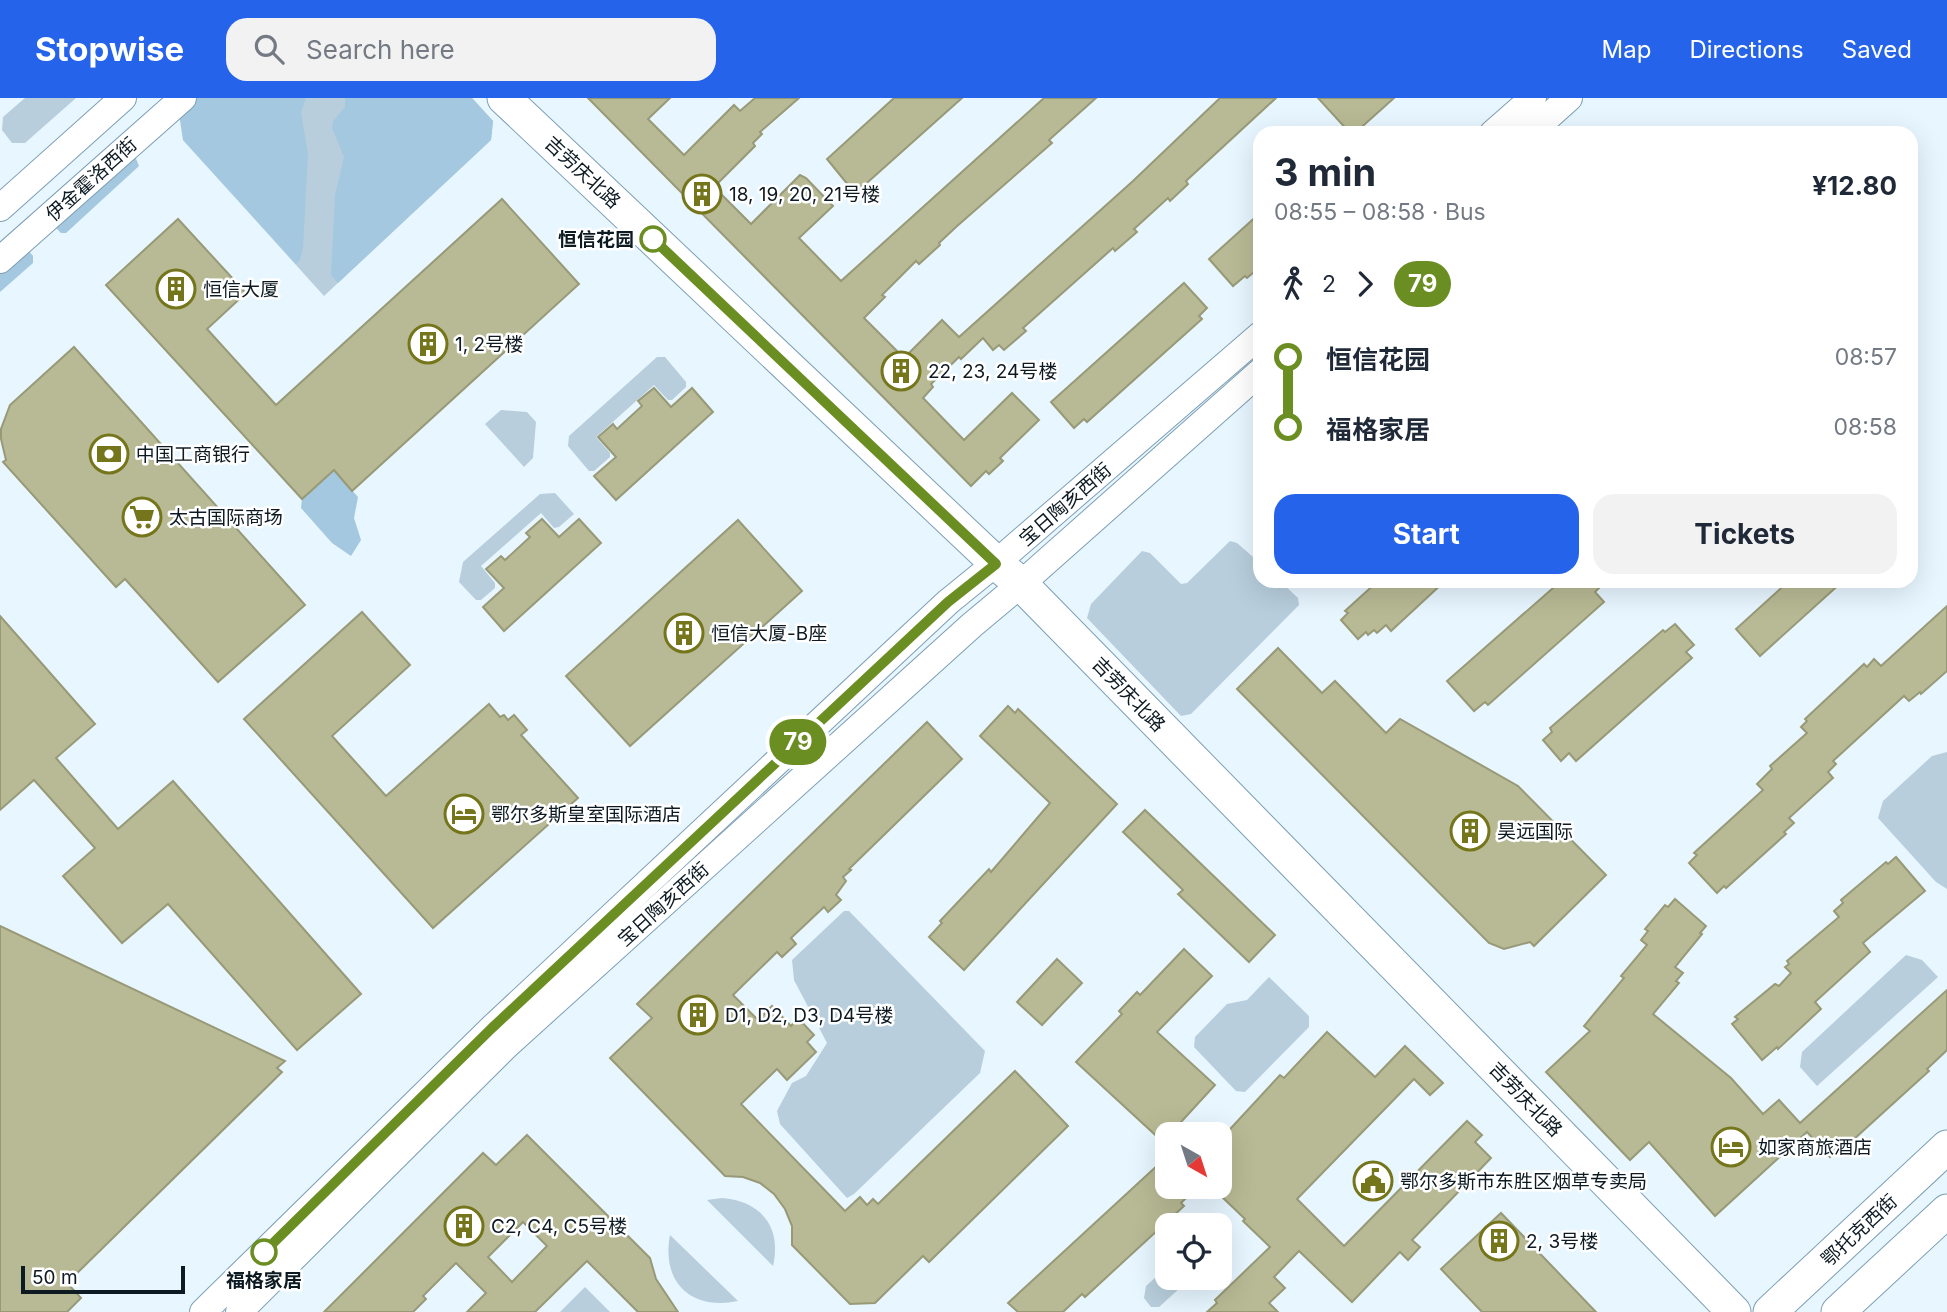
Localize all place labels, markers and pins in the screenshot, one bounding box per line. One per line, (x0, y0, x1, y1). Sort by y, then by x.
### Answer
building icon: 18, 19, 20, 21号楼 (681, 173, 723, 215)
place label: 18, 19, 20, 21号楼 (729, 183, 880, 206)
marker: 恒信花园 (640, 226, 666, 252)
place label: 恒信花园 (558, 228, 634, 251)
building icon: 恒信大厦 (155, 268, 197, 310)
place label: 恒信大厦 (203, 278, 279, 301)
building icon: 1, 2号楼 (407, 323, 449, 365)
place label: 1, 2号楼 (455, 333, 523, 356)
building icon: 22, 23, 24号楼 (880, 350, 922, 392)
place label: 22, 23, 24号楼 (928, 360, 1057, 383)
bank icon: 中国工商银行 (88, 433, 130, 475)
place label: 中国工商银行 (136, 443, 250, 466)
supermarket icon: 太古国际商场 (121, 496, 163, 538)
place label: 太古国际商场 (169, 506, 283, 529)
building icon: 恒信大厦-B座 (663, 612, 705, 654)
place label: 恒信大厦-B座 (711, 622, 827, 645)
hotel icon: 鄂尔多斯皇室国际酒店 (443, 793, 485, 835)
place label: 鄂尔多斯皇室国际酒店 (491, 803, 681, 826)
building icon: 昊远国际 (1449, 810, 1491, 852)
place label: 昊远国际 (1497, 820, 1573, 843)
building icon: D1, D2, D3, D4号楼 (677, 994, 719, 1036)
place label: D1, D2, D3, D4号楼 (725, 1004, 893, 1027)
hotel icon: 如家商旅酒店 (1710, 1126, 1752, 1168)
place label: 如家商旅酒店 (1758, 1136, 1872, 1159)
public building icon: 鄂尔多斯市东胜区烟草专卖局 (1352, 1160, 1394, 1202)
place label: 鄂尔多斯市东胜区烟草专卖局 (1400, 1170, 1647, 1193)
building icon: C2, C4, C5号楼 (443, 1205, 485, 1247)
place label: C2, C4, C5号楼 (491, 1215, 627, 1238)
building icon: 2, 3号楼 (1478, 1220, 1520, 1262)
place label: 2, 3号楼 (1526, 1230, 1598, 1253)
marker: 福格家居 (251, 1239, 277, 1265)
place label: 福格家居 (226, 1269, 302, 1292)

